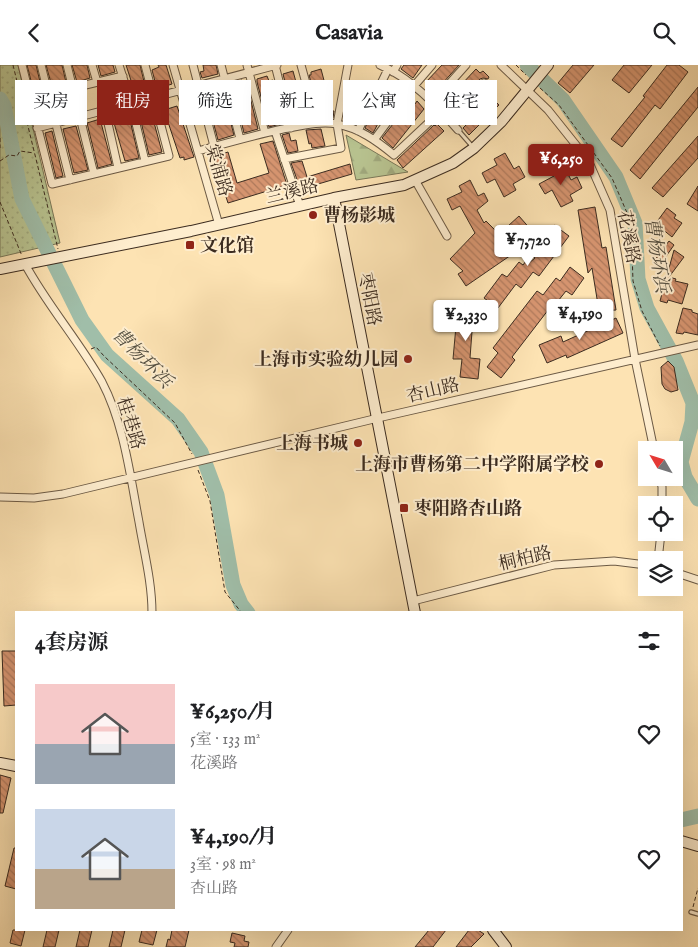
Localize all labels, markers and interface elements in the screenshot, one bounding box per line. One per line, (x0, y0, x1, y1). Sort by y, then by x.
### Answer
icon: back (20, 19, 48, 47)
text: Casavia (315, 19, 383, 47)
icon: search (650, 19, 678, 47)
chip: 买房 (15, 80, 87, 125)
chip: 租房 (97, 80, 169, 125)
chip: 筛选 (179, 80, 251, 125)
chip: 新上 (261, 80, 333, 125)
chip: 公寓 (343, 80, 415, 125)
chip: 住宅 (425, 80, 497, 125)
street label: 棠浦路 (199, 141, 236, 200)
pin: ¥6,250 (520, 143, 602, 186)
text: ¥6,250 (539, 150, 583, 170)
street label: 兰溪路 (263, 175, 321, 210)
place label: 曹杨影城 (323, 205, 395, 228)
marker: 曹杨影城 (307, 209, 319, 221)
street label: 花溪路 (611, 209, 644, 266)
water label: 曹杨环浜 (638, 216, 674, 297)
pin: ¥7,720 (487, 225, 569, 267)
text: ¥7,720 (505, 231, 551, 251)
place label: 文化馆 (200, 235, 254, 258)
marker: 文化馆 (184, 239, 196, 251)
street label: 枣阳路 (352, 271, 385, 328)
pin: ¥2,330 (425, 299, 507, 342)
pin: ¥4,190 (539, 299, 621, 341)
text: ¥4,190 (558, 305, 603, 325)
text: ¥2,330 (444, 306, 488, 326)
water label: 曹杨环浜 (106, 323, 178, 395)
place label: 上海市实验幼儿园 (254, 349, 398, 372)
marker: 上海市实验幼儿园 (402, 353, 414, 365)
street label: 杏山路 (404, 374, 462, 409)
street label: 桂巷路 (111, 394, 148, 453)
place label: 上海书城 (276, 433, 348, 456)
marker: 上海书城 (352, 437, 364, 449)
north arrow (638, 441, 682, 486)
map controls (638, 441, 683, 596)
place label: 上海市曹杨第二中学附属学校 (355, 454, 589, 477)
marker: 上海市曹杨第二中学附属学校 (593, 458, 605, 470)
button: locate (638, 496, 683, 541)
place label: 枣阳路杏山路 (414, 498, 522, 521)
marker: 枣阳路杏山路 (398, 502, 410, 514)
street label: 桐柏路 (496, 542, 554, 577)
button: layers (638, 551, 683, 596)
icon: filters (635, 627, 663, 655)
text: 4套房源 (35, 630, 108, 657)
text: ¥6,250/月 (190, 699, 276, 726)
icon: home (75, 704, 135, 764)
icon: heart (635, 720, 663, 748)
text: 5室 · 133 m² (190, 730, 261, 750)
text: 花溪路 (190, 754, 238, 774)
text: ¥4,190/月 (190, 824, 277, 851)
icon: home (75, 829, 135, 889)
icon: heart (635, 845, 663, 873)
text: 3室 · 98 m² (190, 855, 256, 875)
text: 杏山路 (190, 879, 238, 899)

